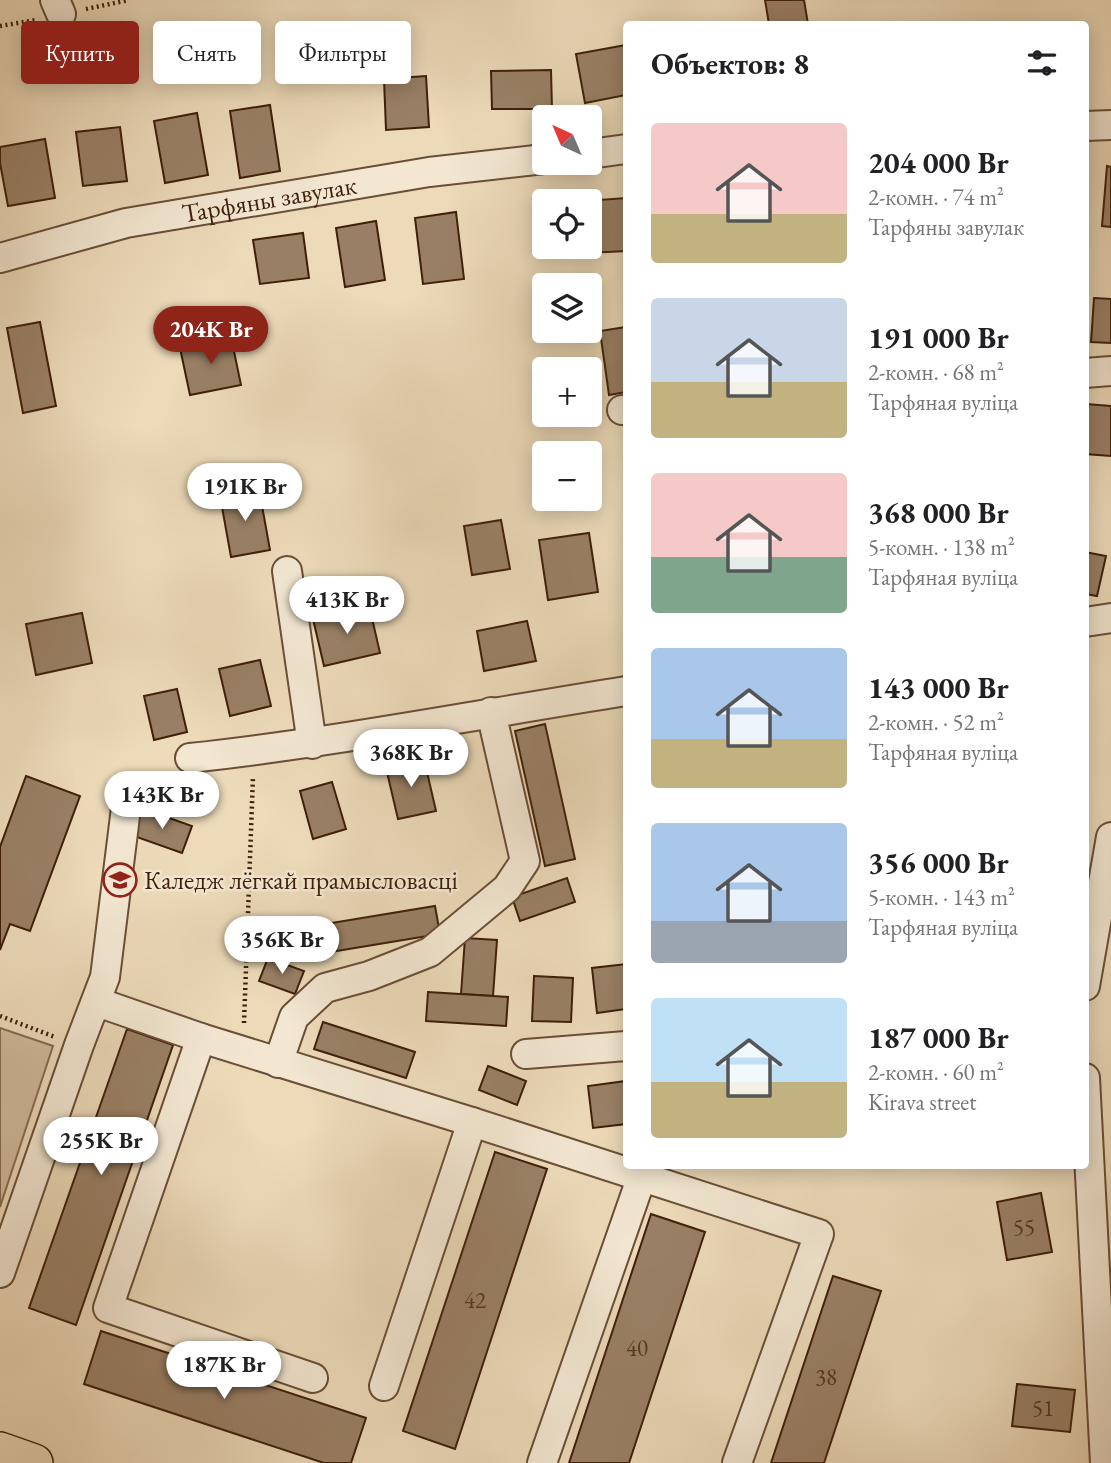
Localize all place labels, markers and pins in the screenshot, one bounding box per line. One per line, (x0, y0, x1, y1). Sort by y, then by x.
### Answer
pin: 204K Br (146, 306, 276, 366)
pin: 191K Br (180, 463, 310, 523)
pin: 413K Br (282, 576, 412, 636)
pin: 368K Br (346, 730, 476, 789)
pin: 143K Br (97, 772, 227, 831)
school or university icon: Каледж лёгкай прамысловасці (101, 861, 139, 899)
place label: Каледж лёгкай прамысловасці (144, 863, 458, 897)
pin: 356K Br (217, 916, 347, 976)
pin: 255K Br (36, 1118, 166, 1177)
pin: 187K Br (159, 1342, 289, 1401)

